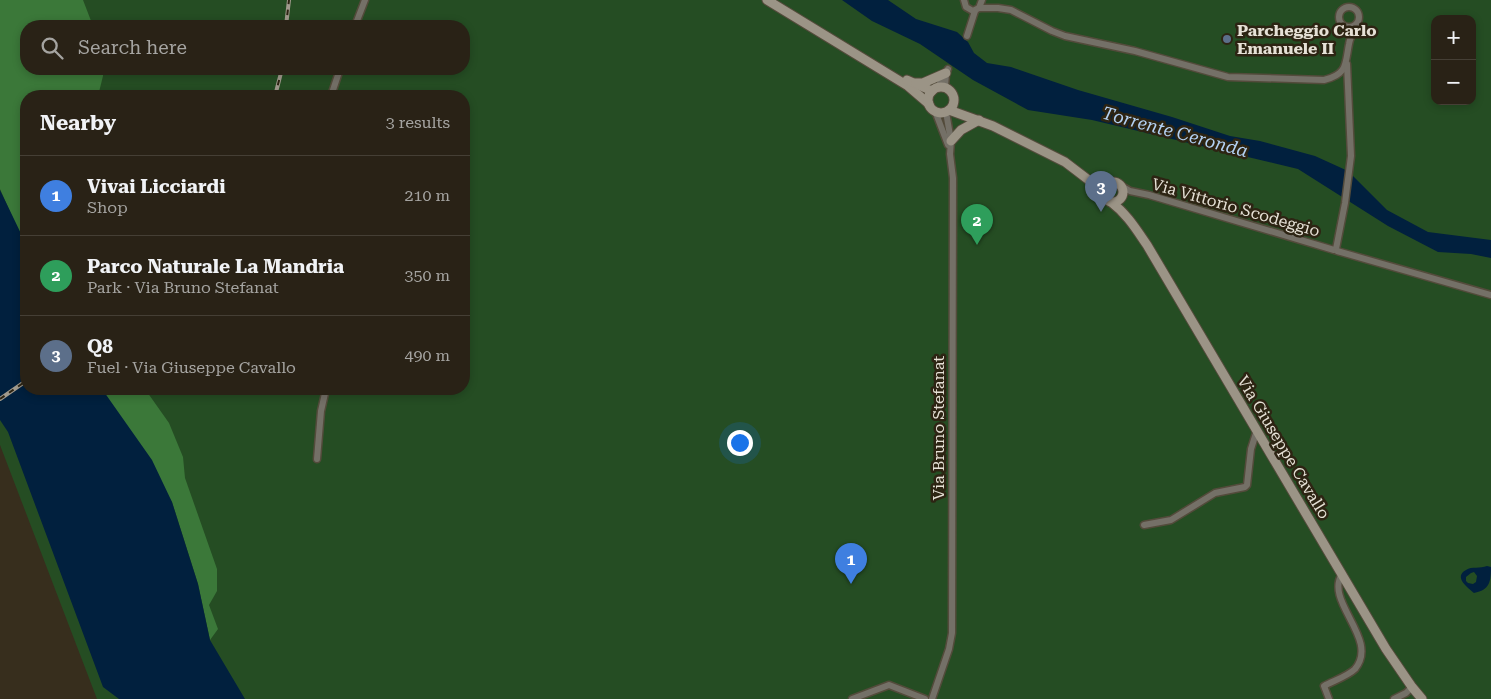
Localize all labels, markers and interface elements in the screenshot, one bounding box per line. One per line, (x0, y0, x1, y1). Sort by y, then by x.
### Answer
map controls (1431, 15, 1476, 105)
button: + (1431, 15, 1476, 60)
search box (20, 20, 470, 75)
place label: Parcheggio Carlo Emanuele II (1237, 21, 1377, 58)
marker: Parcheggio Carlo Emanuele II (1221, 33, 1233, 45)
icon: search (38, 34, 66, 62)
text: Search here (78, 36, 187, 59)
button: − (1431, 60, 1476, 105)
water label: Torrente Ceronda (1100, 102, 1251, 161)
text: Nearby (40, 111, 116, 135)
text: 3 results (386, 113, 450, 132)
pin: 3 (1085, 171, 1117, 212)
street label: Via Vittorio Scodeggio (1150, 174, 1322, 241)
text: Vivai Licciardi (87, 175, 225, 198)
text: 1 (52, 186, 60, 205)
text: 210 m (404, 186, 450, 205)
text: Shop (87, 198, 128, 217)
pin: 2 (961, 204, 993, 245)
text: Parco Naturale La Mandria (87, 255, 344, 278)
text: 2 (52, 266, 60, 285)
text: 350 m (404, 266, 450, 285)
text: Park · Via Bruno Stefanat (87, 278, 279, 297)
text: Q8 (87, 335, 113, 358)
text: 3 (52, 346, 60, 365)
text: 490 m (404, 346, 450, 365)
street label: Via Bruno Stefanat (929, 356, 948, 500)
text: Fuel · Via Giuseppe Cavallo (87, 358, 296, 377)
street label: Via Giuseppe Cavallo (1233, 372, 1334, 522)
your location (727, 430, 753, 456)
pin: 1 (835, 543, 867, 584)

